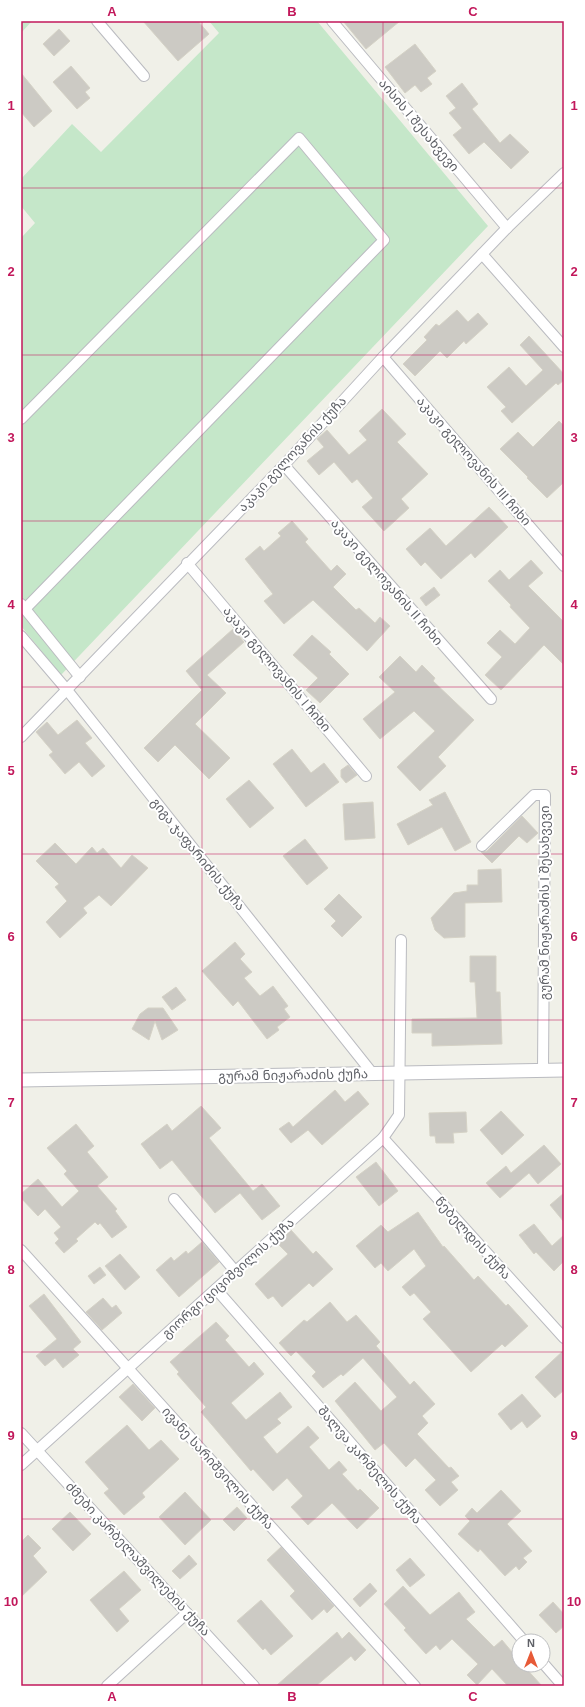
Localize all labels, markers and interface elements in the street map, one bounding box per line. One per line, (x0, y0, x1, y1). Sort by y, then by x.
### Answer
text: A (107, 4, 117, 19)
text: B (287, 4, 297, 19)
text: C (468, 4, 478, 19)
street label: აისის I შესახვევი (376, 76, 462, 174)
text: 1 (7, 98, 15, 113)
text: 1 (570, 98, 578, 113)
text: 2 (7, 264, 15, 279)
text: 2 (570, 264, 578, 279)
street label: აკაკი გელოვანის ქუჩა (235, 393, 350, 515)
street label: აკაკი გელოვანის III ჩიხი (413, 393, 534, 529)
text: 3 (7, 430, 15, 445)
text: 3 (570, 430, 578, 445)
street label: აკაკი გელოვანის II ჩიხი (327, 516, 446, 649)
text: 4 (7, 597, 15, 612)
text: 4 (570, 597, 578, 612)
street label: აკაკი გელოვანის I ჩიხი (219, 603, 334, 735)
text: 5 (7, 763, 15, 778)
text: 5 (570, 763, 578, 778)
street label: გიგა ჯაფარიძის ქუჩა (148, 795, 248, 913)
street label: გურამ ნიჟარაძის I შესახვევი (537, 806, 552, 1000)
text: 6 (7, 929, 15, 944)
text: 6 (570, 929, 578, 944)
street label: გურამ ნიჟარაძის ქუჩა (218, 1066, 368, 1084)
text: 7 (7, 1095, 15, 1110)
text: 7 (570, 1095, 578, 1110)
street label: წებელდის ქუჩა (431, 1194, 514, 1283)
street label: გიორგი ციციშვილის ქუჩა (159, 1215, 298, 1342)
text: 8 (7, 1262, 15, 1277)
text: 8 (570, 1262, 578, 1277)
street label: შალვა კარმელის ქუჩა (314, 1403, 425, 1527)
street label: ივანე სარიშვილის ქუჩა (158, 1404, 277, 1533)
text: 9 (7, 1428, 15, 1443)
text: 9 (570, 1428, 578, 1443)
street label: ძმები კარბელაშვილების ქუჩა (62, 1479, 213, 1640)
text: 10 (4, 1594, 18, 1609)
text: 10 (567, 1594, 581, 1609)
north arrow (511, 1633, 551, 1673)
text: N (527, 1637, 535, 1649)
text: A (107, 1689, 117, 1704)
text: B (287, 1689, 297, 1704)
text: C (468, 1689, 478, 1704)

